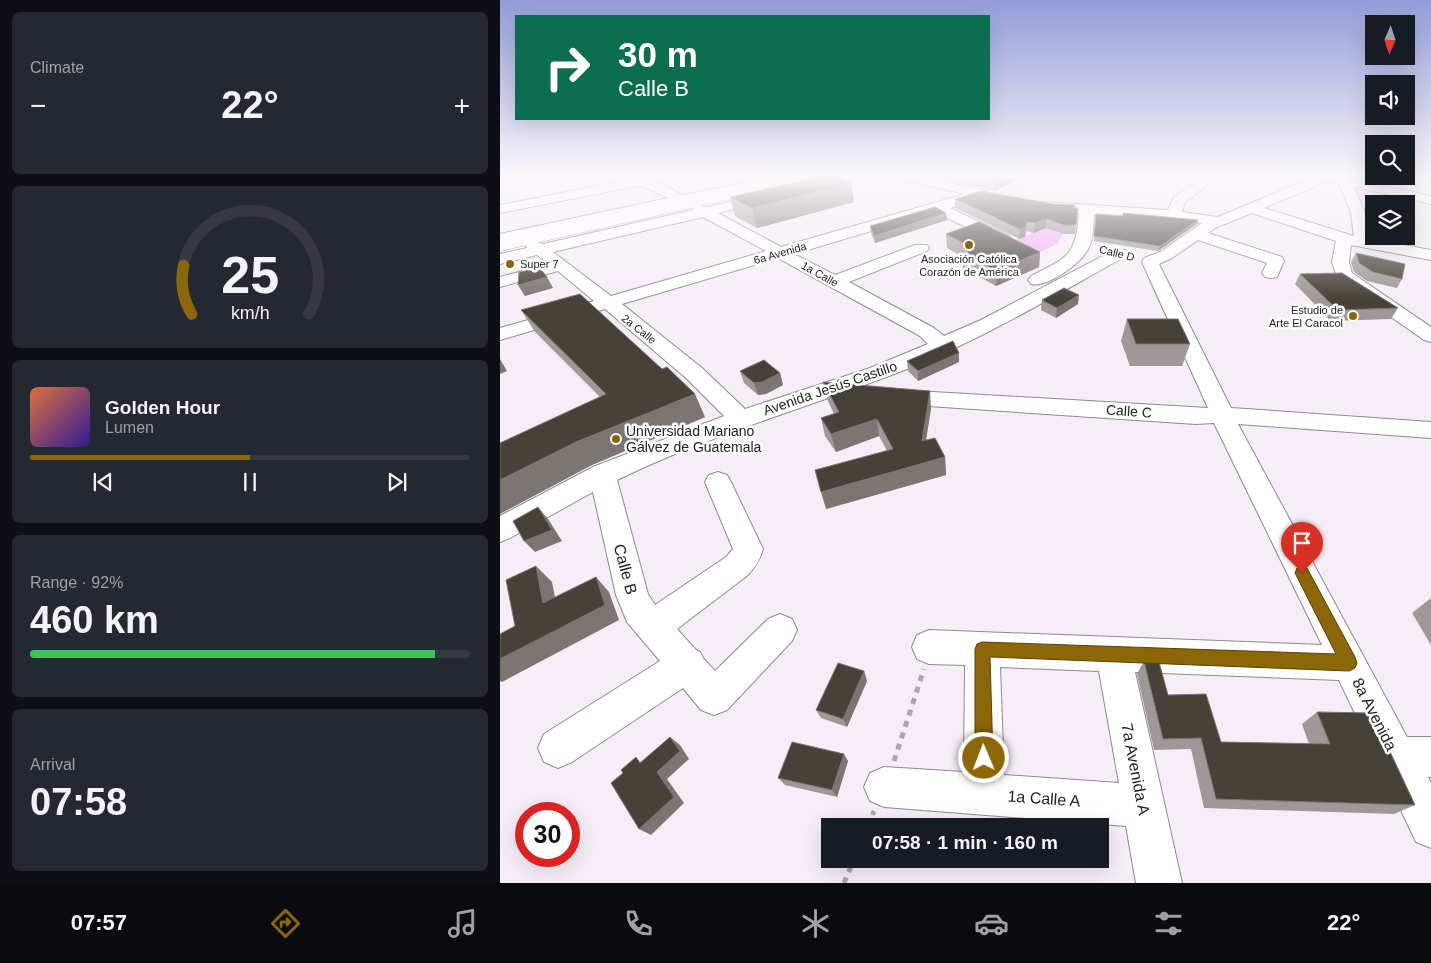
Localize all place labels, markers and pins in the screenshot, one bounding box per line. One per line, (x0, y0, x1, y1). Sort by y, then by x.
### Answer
marker: Asociación Católica Corazón de América (963, 239, 975, 251)
place label: Asociación Católica Corazón de América (919, 253, 1020, 278)
marker: Super 7 (504, 258, 516, 270)
place label: Super 7 (520, 258, 559, 270)
place label: Estudio de Arte El Caracol (1269, 304, 1343, 329)
marker: Estudio de Arte El Caracol (1347, 310, 1359, 322)
place label: Universidad Mariano Gálvez de Guatemala (626, 423, 762, 455)
marker: Universidad Mariano Gálvez de Guatemala (610, 433, 622, 445)
pin (1281, 522, 1323, 573)

